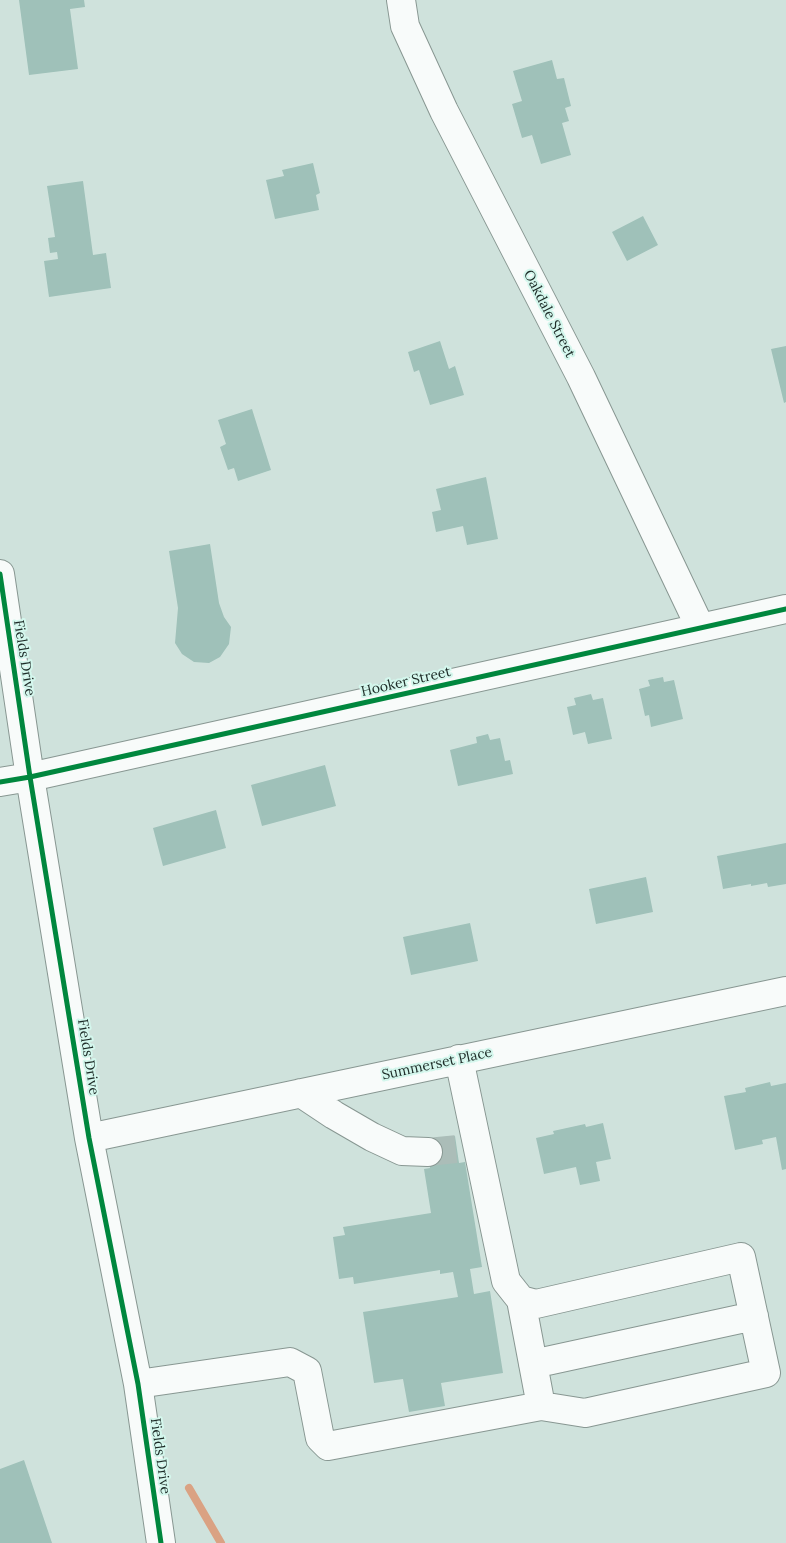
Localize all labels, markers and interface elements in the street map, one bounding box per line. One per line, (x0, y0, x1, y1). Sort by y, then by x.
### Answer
street label: Oakdale Street (520, 267, 578, 361)
street label: Fields Drive (10, 619, 38, 697)
street label: Hooker Street (360, 664, 452, 700)
street label: Fields Drive (74, 1018, 102, 1096)
street label: Summerset Place (380, 1044, 494, 1084)
street label: Fields Drive (146, 1417, 174, 1495)

